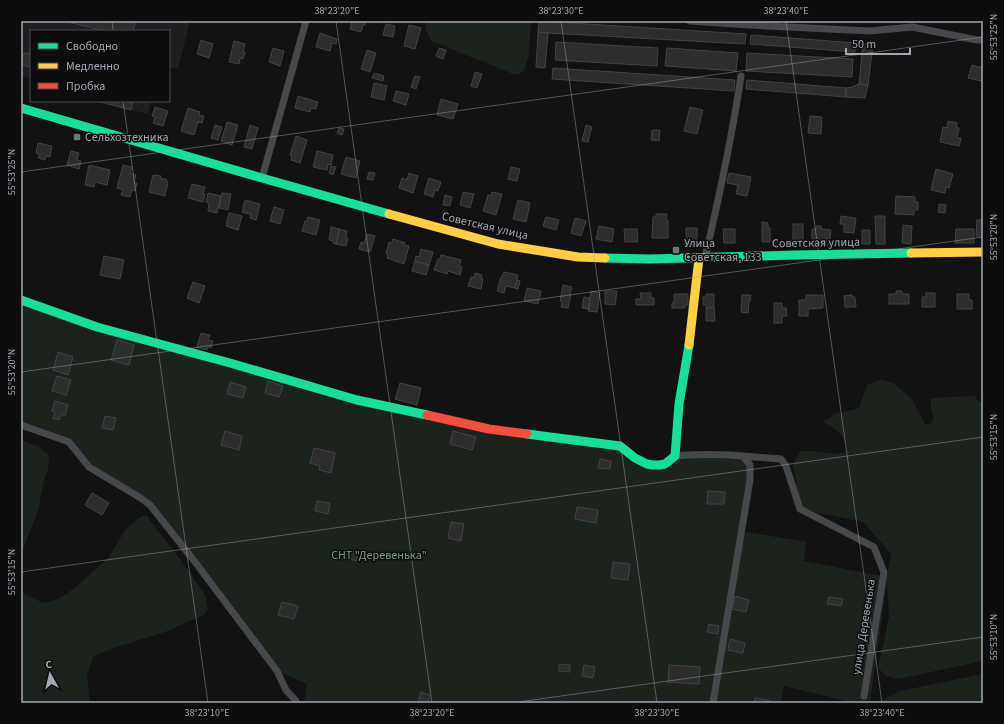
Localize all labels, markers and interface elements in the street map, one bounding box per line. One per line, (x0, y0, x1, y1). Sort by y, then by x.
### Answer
text: 38°23'20"E (314, 4, 360, 18)
text: 38°23'30"E (538, 4, 584, 18)
text: 38°23'40"E (763, 4, 809, 18)
text: 55°53'25"N (987, 14, 1001, 60)
legend (30, 30, 170, 102)
scale bar (846, 30, 910, 56)
text: 50 m (852, 36, 876, 53)
text: Свободно (66, 38, 118, 55)
text: Медленно (66, 58, 120, 75)
text: Пробка (66, 78, 105, 95)
place label: Сельхозтехника (85, 129, 169, 146)
marker: Сельхозтехника (72, 132, 82, 142)
text: 55°53'25"N (5, 149, 19, 195)
street label: Советская улица (440, 208, 530, 244)
text: 55°53'20"N (987, 214, 1001, 260)
street label: Советская улица (772, 234, 860, 252)
place label: Улица Советская, 133 (684, 235, 761, 266)
marker: Улица Советская, 133 (671, 245, 681, 255)
text: 55°53'20"N (5, 349, 19, 395)
text: 55°53'15"N (987, 414, 1001, 460)
park label: СНТ "Деревенька" (331, 547, 427, 564)
text: 55°53'15"N (5, 549, 19, 595)
street label: улица Деревенька (848, 578, 880, 676)
text: 55°53'10"N (987, 614, 1001, 660)
north arrow (30, 654, 70, 694)
text: С (44, 657, 53, 672)
text: 38°23'10"E (184, 706, 230, 720)
text: 38°23'20"E (409, 706, 455, 720)
text: 38°23'30"E (634, 706, 680, 720)
text: 38°23'40"E (859, 706, 905, 720)

